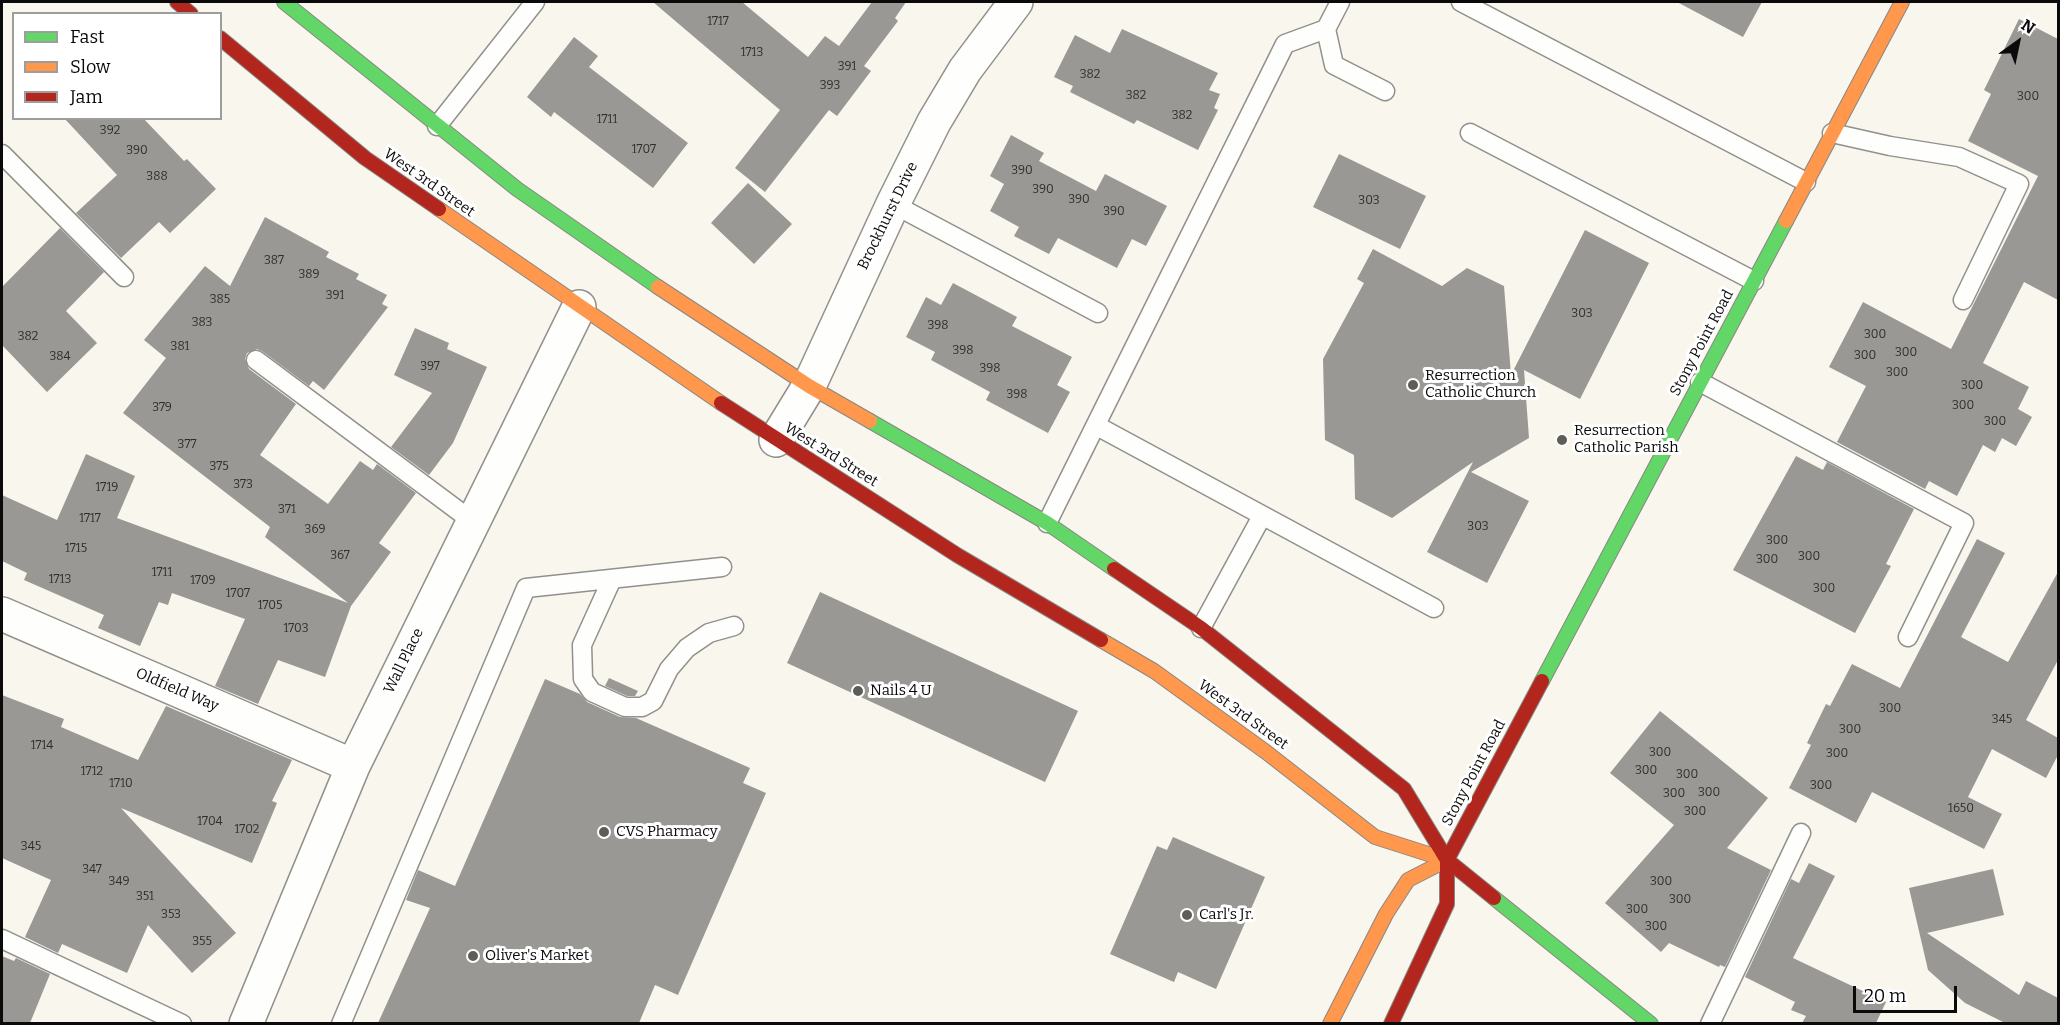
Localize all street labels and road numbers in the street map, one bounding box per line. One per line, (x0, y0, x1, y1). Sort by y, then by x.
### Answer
street label: West 3rd Street (380, 145, 478, 221)
street label: Brockhurst Drive (854, 159, 922, 273)
street label: Stony Point Road (1666, 287, 1738, 399)
street label: West 3rd Street (781, 419, 881, 491)
street label: Wall Place (380, 625, 428, 697)
street label: Oldfield Way (133, 664, 221, 716)
street label: West 3rd Street (1194, 676, 1292, 754)
street label: Stony Point Road (1438, 717, 1510, 829)

